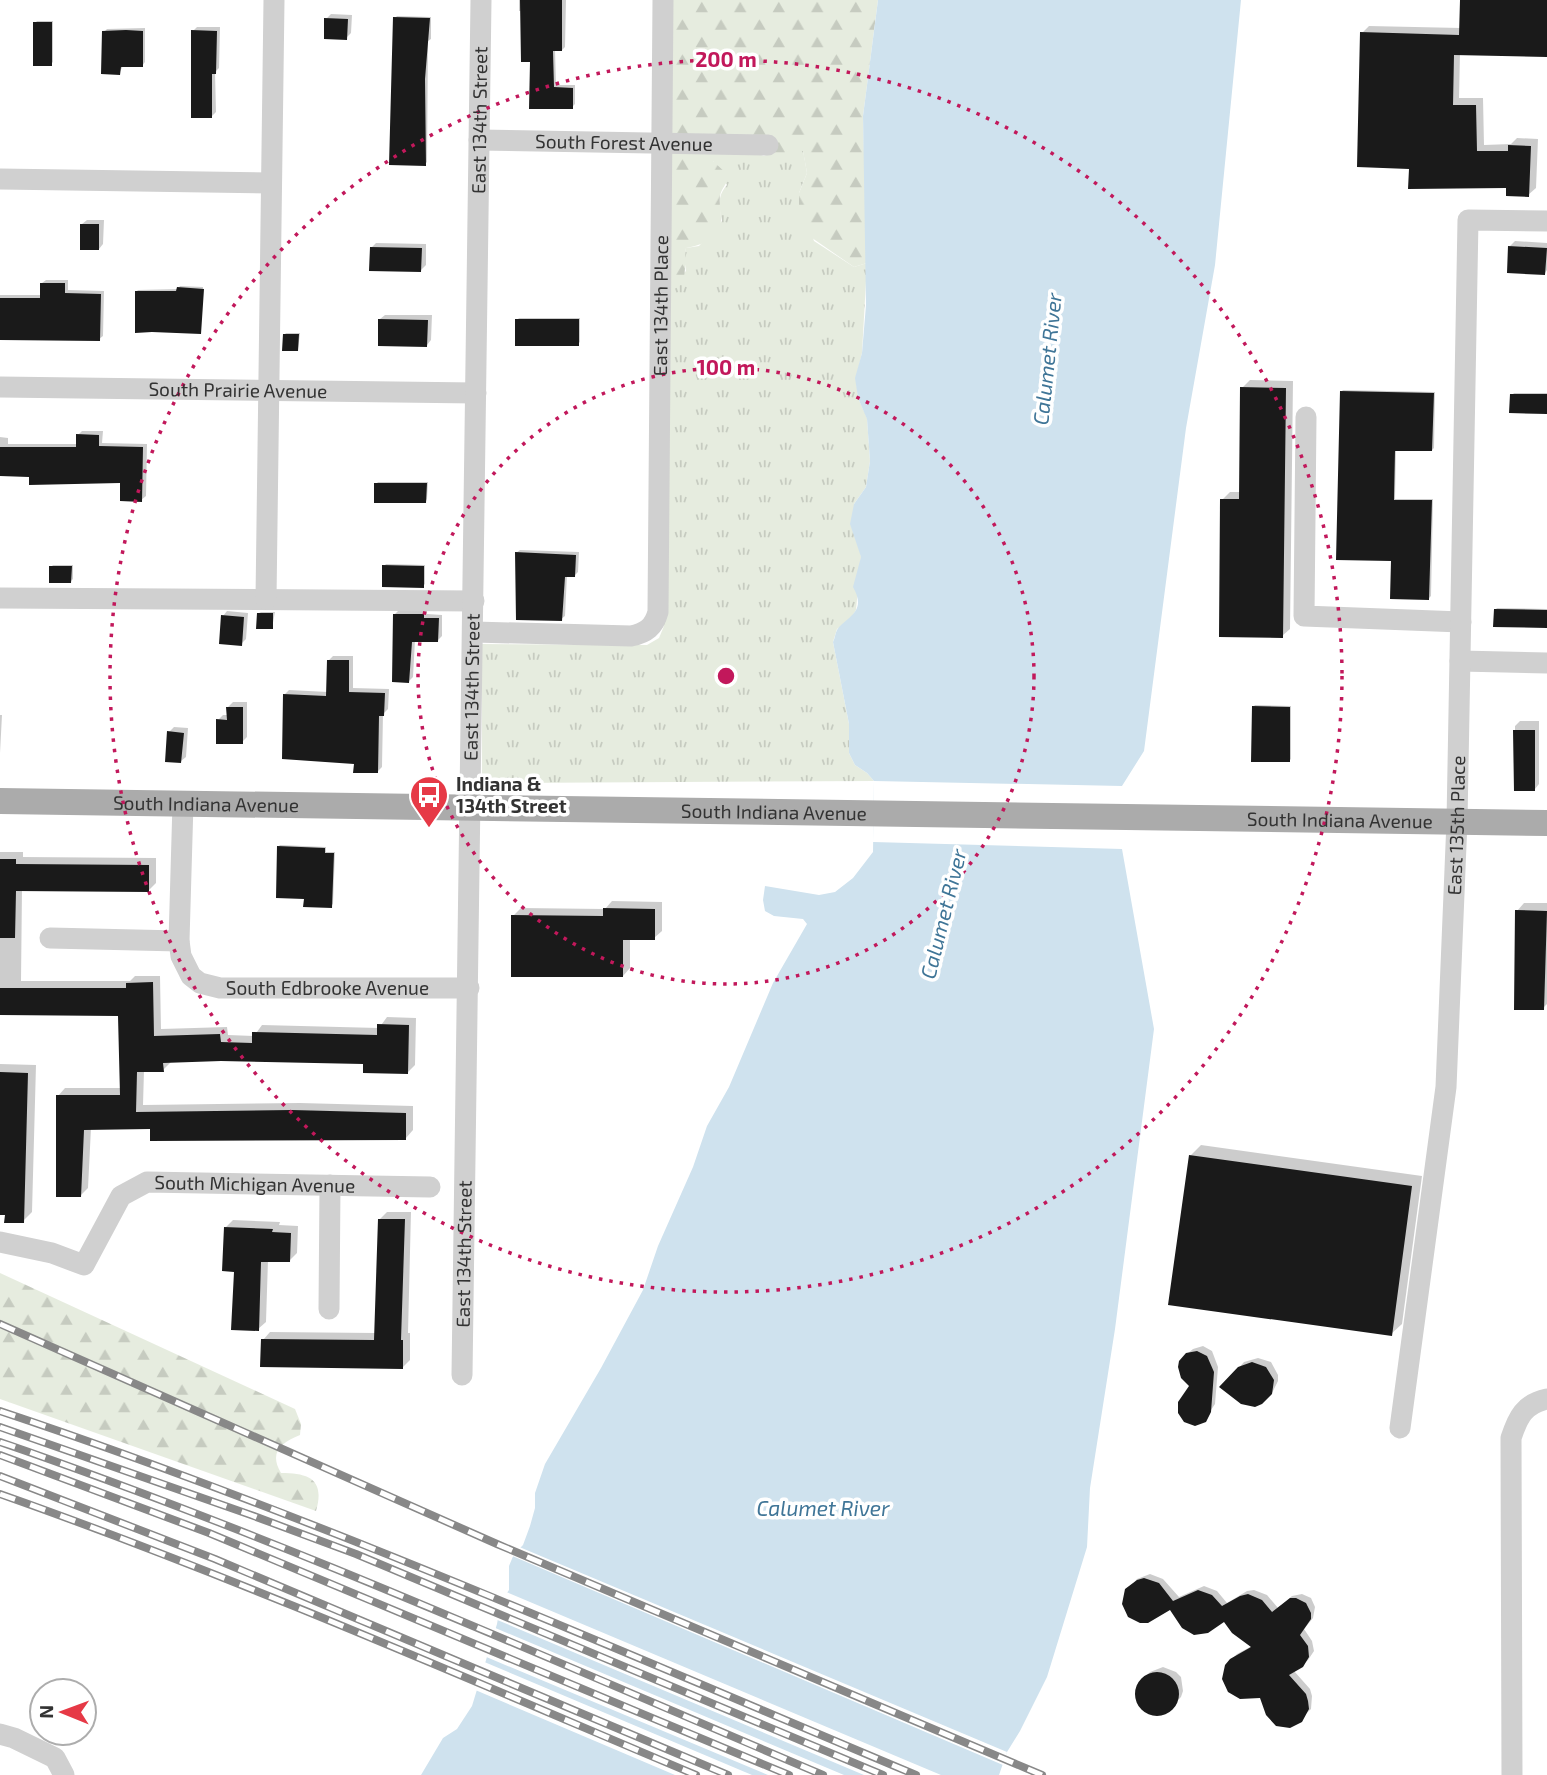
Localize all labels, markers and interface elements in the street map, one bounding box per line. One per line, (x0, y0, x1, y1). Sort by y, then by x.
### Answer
street label: East 134th Street (466, 46, 491, 194)
text: 200 m (695, 46, 757, 71)
street label: South Forest Avenue (535, 129, 713, 155)
street label: East 134th Place (648, 235, 672, 376)
water label: Calumet River (1027, 291, 1066, 426)
text: 100 m (697, 354, 755, 379)
street label: South Prairie Avenue (148, 377, 328, 402)
street label: East 134th Street (458, 613, 484, 761)
centre of rings (714, 664, 738, 688)
street label: East 135th Place (1442, 755, 1469, 896)
place label: Indiana & 134th Street (456, 772, 567, 817)
bus stop icon: Indiana & 134th Street (408, 774, 450, 829)
street label: South Indiana Avenue (113, 791, 299, 816)
street label: South Indiana Avenue (681, 799, 867, 824)
street label: South Indiana Avenue (1247, 807, 1433, 832)
water label: Calumet River (914, 845, 971, 981)
street label: South Edbrooke Avenue (226, 976, 429, 999)
street label: South Michigan Avenue (154, 1170, 355, 1197)
street label: East 134th Street (451, 1180, 476, 1328)
water label: Calumet River (756, 1495, 890, 1520)
north arrow (28, 1677, 98, 1747)
text: N (34, 1705, 57, 1719)

